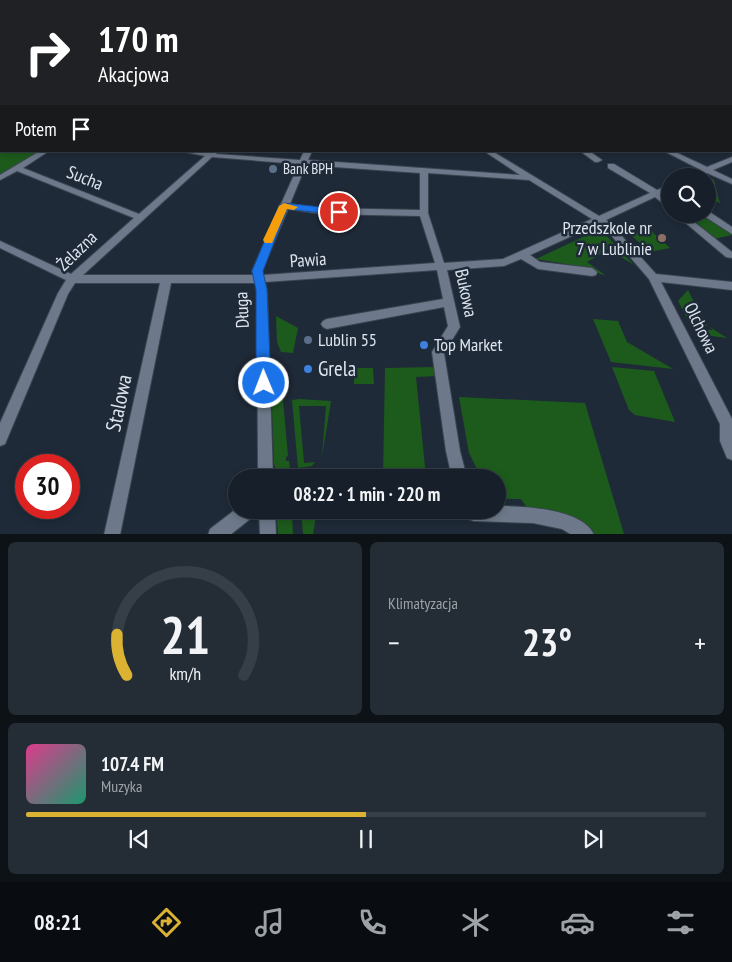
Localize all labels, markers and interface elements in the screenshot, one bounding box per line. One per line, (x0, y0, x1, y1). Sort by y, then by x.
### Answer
text: 170 m (98, 16, 179, 62)
icon: right (15, 20, 80, 85)
text: Akacjowa (98, 60, 169, 88)
icon: arrive (67, 115, 95, 143)
text: Potem (15, 117, 57, 141)
place label: Bank BPH (283, 159, 333, 178)
street label: Sucha (64, 160, 107, 195)
marker: Bank BPH (267, 163, 279, 175)
map controls (661, 168, 716, 223)
button: search (661, 168, 716, 223)
pin (318, 191, 360, 233)
icon: arrive (325, 198, 353, 226)
place label: Przedszkole nr 7 w Lublinie (563, 216, 652, 260)
street label: Żelazna (52, 226, 102, 275)
marker: Przedszkole nr 7 w Lublinie (656, 232, 668, 244)
street label: Pawia (289, 247, 327, 272)
street label: Bukowa (450, 267, 483, 319)
street label: Długa (229, 291, 254, 329)
street label: Olchowa (679, 299, 724, 357)
place label: Lublin 55 (318, 328, 377, 351)
place label: Top Market (434, 333, 502, 356)
marker: Lublin 55 (302, 334, 314, 346)
marker: Top Market (418, 339, 430, 351)
place label: Grela (318, 355, 356, 382)
position arrow (237, 356, 289, 408)
marker: Grela (302, 363, 314, 375)
street label: Stalowa (99, 372, 138, 434)
speed limit sign: 30 (15, 454, 80, 519)
text: 08:22 · 1 min · 220 m (294, 482, 440, 506)
text: Klimatyzacja (388, 593, 458, 613)
text: 21 (160, 601, 210, 668)
text: 23° (522, 617, 572, 666)
text: − (388, 624, 400, 661)
text: + (694, 624, 706, 661)
text: km/h (169, 662, 201, 685)
text: 107.4 FM (101, 752, 164, 776)
text: Muzyka (101, 776, 142, 796)
icon: previous (125, 825, 153, 853)
icon: pause (352, 825, 380, 853)
icon: next (579, 825, 607, 853)
icon: directions (149, 905, 184, 940)
icon: music (252, 905, 287, 940)
icon: phone (355, 905, 390, 940)
icon: climate (458, 905, 493, 940)
icon: car (560, 905, 595, 940)
icon: filters (663, 905, 698, 940)
text: 08:21 (34, 908, 81, 936)

